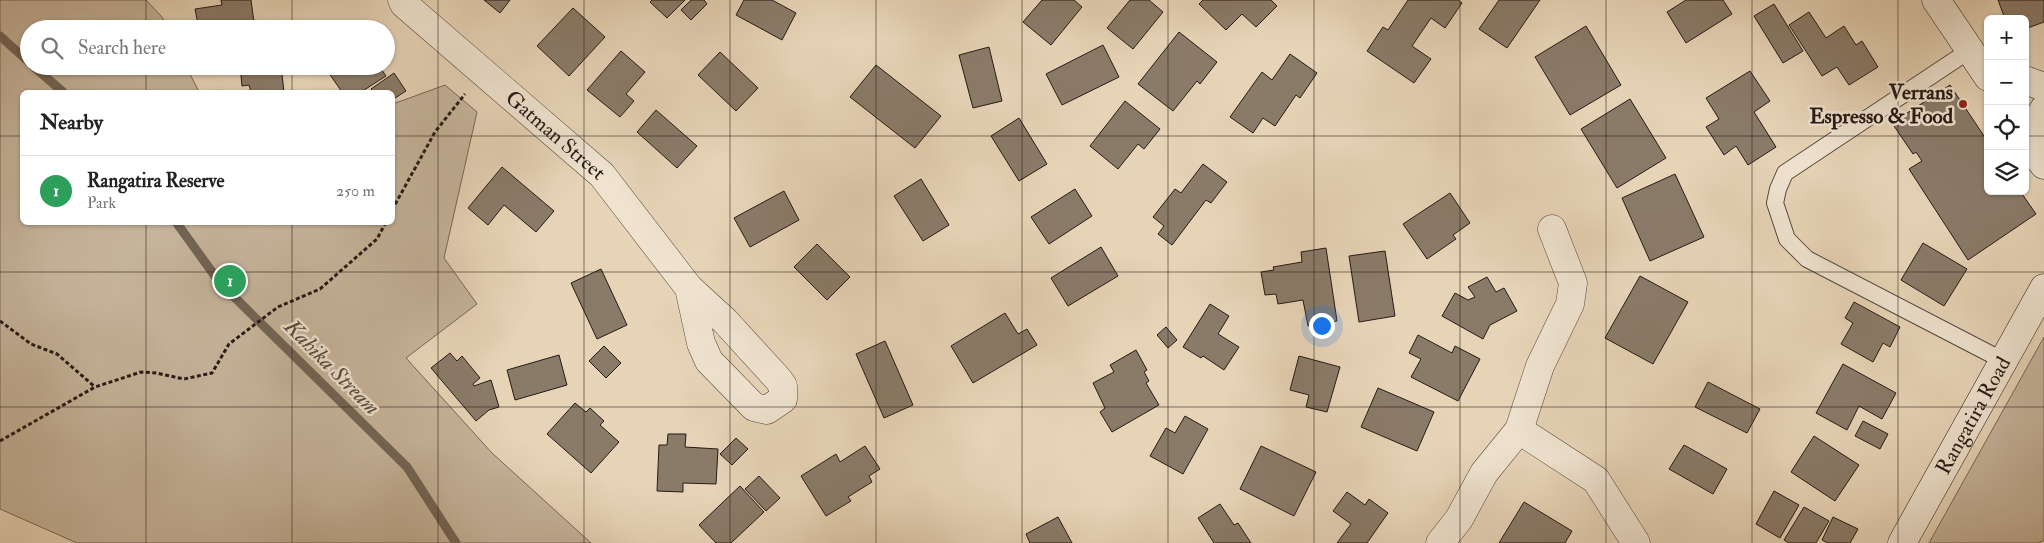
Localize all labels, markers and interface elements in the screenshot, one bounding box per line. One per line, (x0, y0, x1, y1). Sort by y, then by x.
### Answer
map controls (1984, 15, 2029, 195)
button: + (1984, 15, 2029, 60)
search box (20, 20, 395, 75)
icon: search (38, 34, 66, 62)
text: Search here (78, 36, 166, 60)
button: − (1984, 60, 2029, 105)
place label: Verrans Espresso & Food (1809, 79, 1954, 130)
street label: Gatman Street (500, 84, 612, 186)
marker: Verrans Espresso & Food (1957, 98, 1969, 110)
button: locate (1984, 105, 2029, 150)
text: Nearby (40, 109, 103, 136)
button: layers (1984, 150, 2029, 195)
text: Rangatira Reserve (87, 169, 225, 193)
text: 1 (53, 181, 59, 201)
text: 250 m (336, 181, 375, 201)
text: Park (87, 193, 116, 213)
pin: 1 (214, 262, 246, 300)
water label: Kahika Stream (278, 313, 386, 421)
your location (1309, 313, 1335, 339)
street label: Rangatira Road (1929, 351, 2017, 479)

